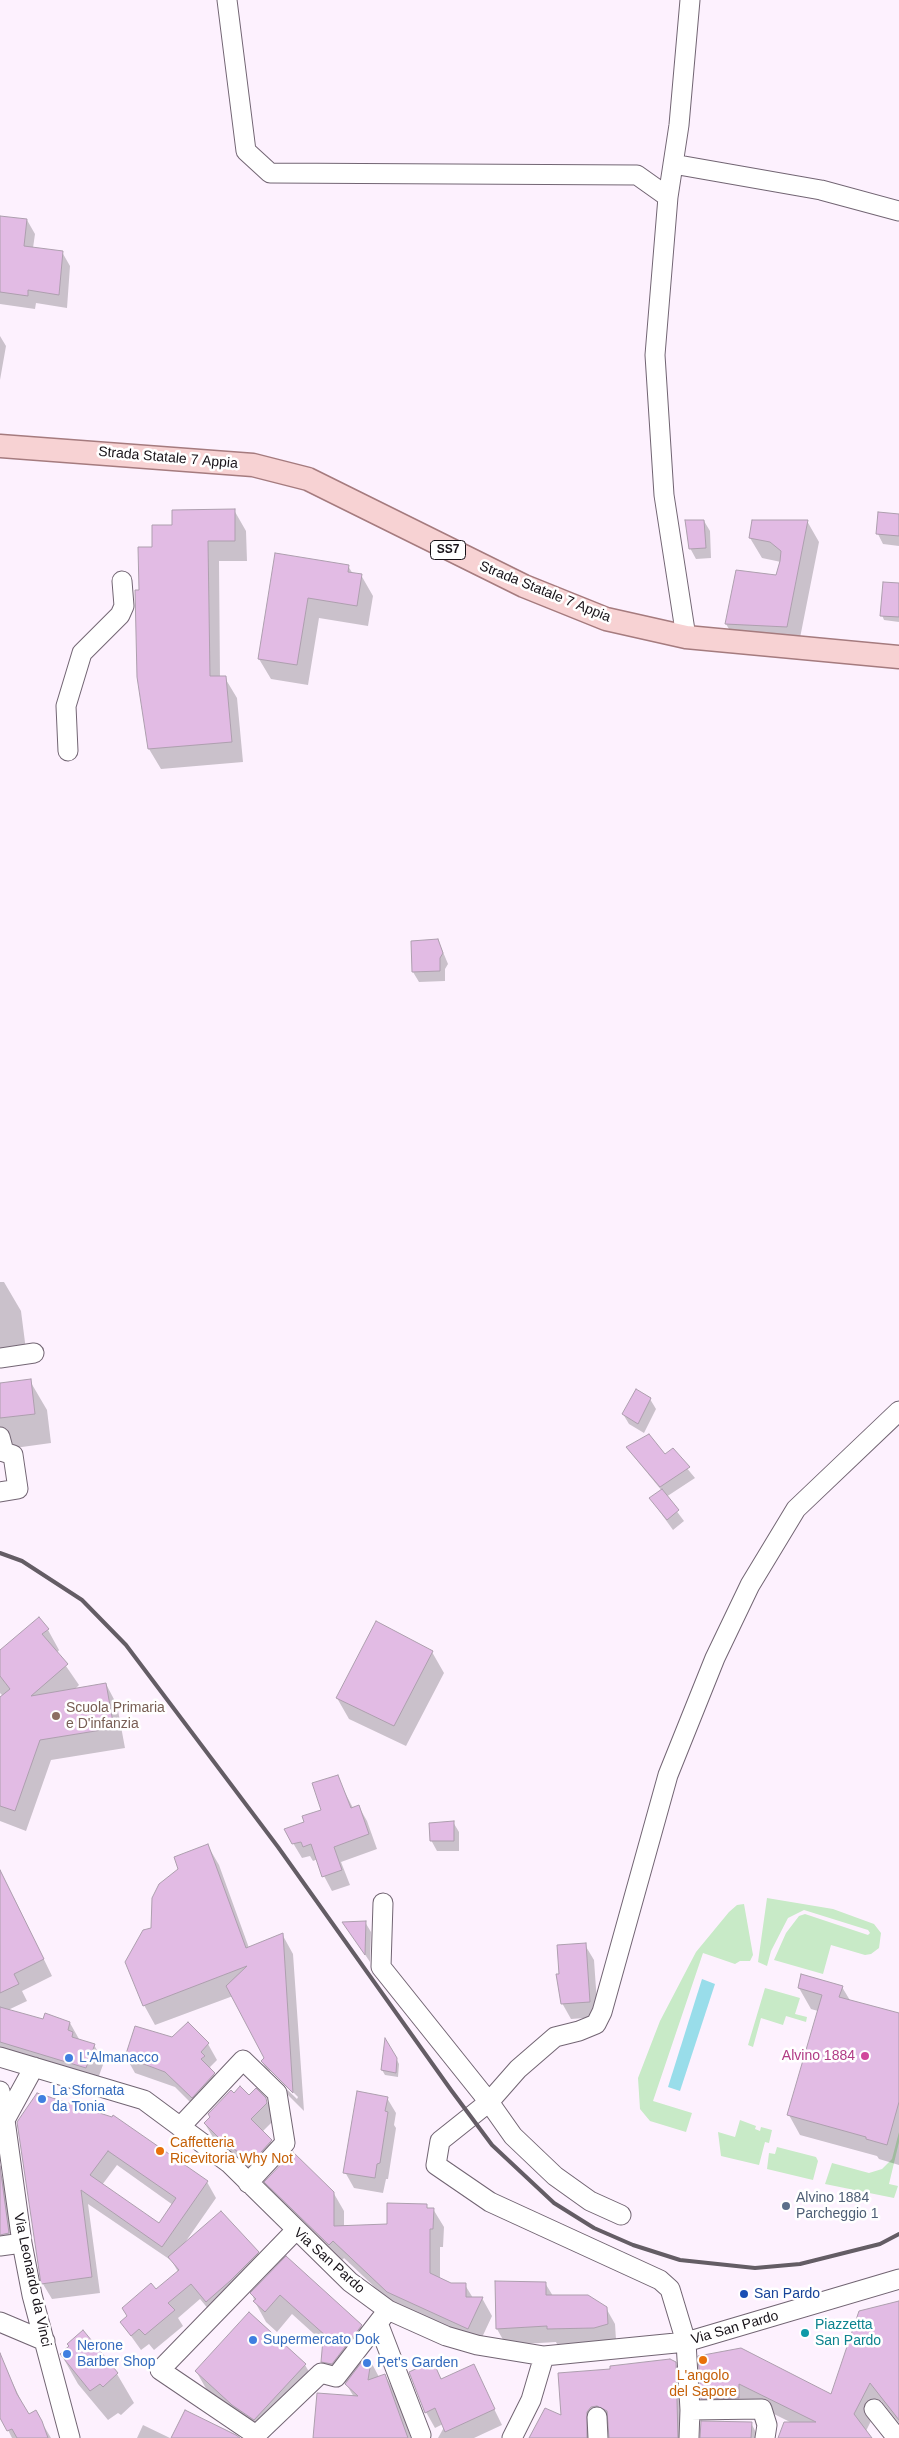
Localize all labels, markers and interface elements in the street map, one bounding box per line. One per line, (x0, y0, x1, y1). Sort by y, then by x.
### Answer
street label: Strada Statale 7 Appia (97, 444, 239, 472)
road number: SS7 (430, 540, 466, 560)
street label: Strada Statale 7 Appia (477, 558, 613, 626)
place label: Scuola Primaria e D'infanzia (66, 1700, 165, 1732)
marker: Scuola Primaria e D'infanzia (50, 1710, 62, 1722)
place label: Alvino 1884 (782, 2048, 855, 2064)
place label: L'Almanacco (79, 2050, 159, 2066)
marker: Alvino 1884 (859, 2050, 871, 2062)
marker: L'Almanacco (63, 2052, 75, 2064)
place label: La Sfornata da Tonia (52, 2083, 124, 2116)
marker: La Sfornata da Tonia (36, 2093, 48, 2105)
place label: Caffetteria Ricevitoria Why Not (170, 2135, 293, 2168)
marker: Caffetteria Ricevitoria Why Not (154, 2145, 166, 2157)
place label: Alvino 1884 Parcheggio 1 (796, 2190, 879, 2222)
marker: Alvino 1884 Parcheggio 1 (780, 2200, 792, 2212)
street label: Via Leonardo da Vinci (10, 2212, 54, 2348)
street label: Via San Pardo (290, 2225, 368, 2297)
place label: San Pardo (754, 2286, 820, 2302)
marker: San Pardo (738, 2288, 750, 2300)
street label: Via San Pardo (689, 2308, 781, 2348)
place label: Piazzetta San Pardo (815, 2317, 881, 2350)
marker: Piazzetta San Pardo (799, 2327, 811, 2339)
place label: Supermercato Dok (263, 2332, 380, 2348)
marker: Supermercato Dok (247, 2334, 259, 2346)
place label: Nerone Barber Shop (77, 2338, 156, 2370)
marker: Nerone Barber Shop (61, 2348, 73, 2360)
marker: L'angolo del Sapore (697, 2354, 709, 2366)
place label: Pet's Garden (377, 2355, 458, 2371)
marker: Pet's Garden (361, 2357, 373, 2369)
place label: L'angolo del Sapore (669, 2368, 737, 2400)

